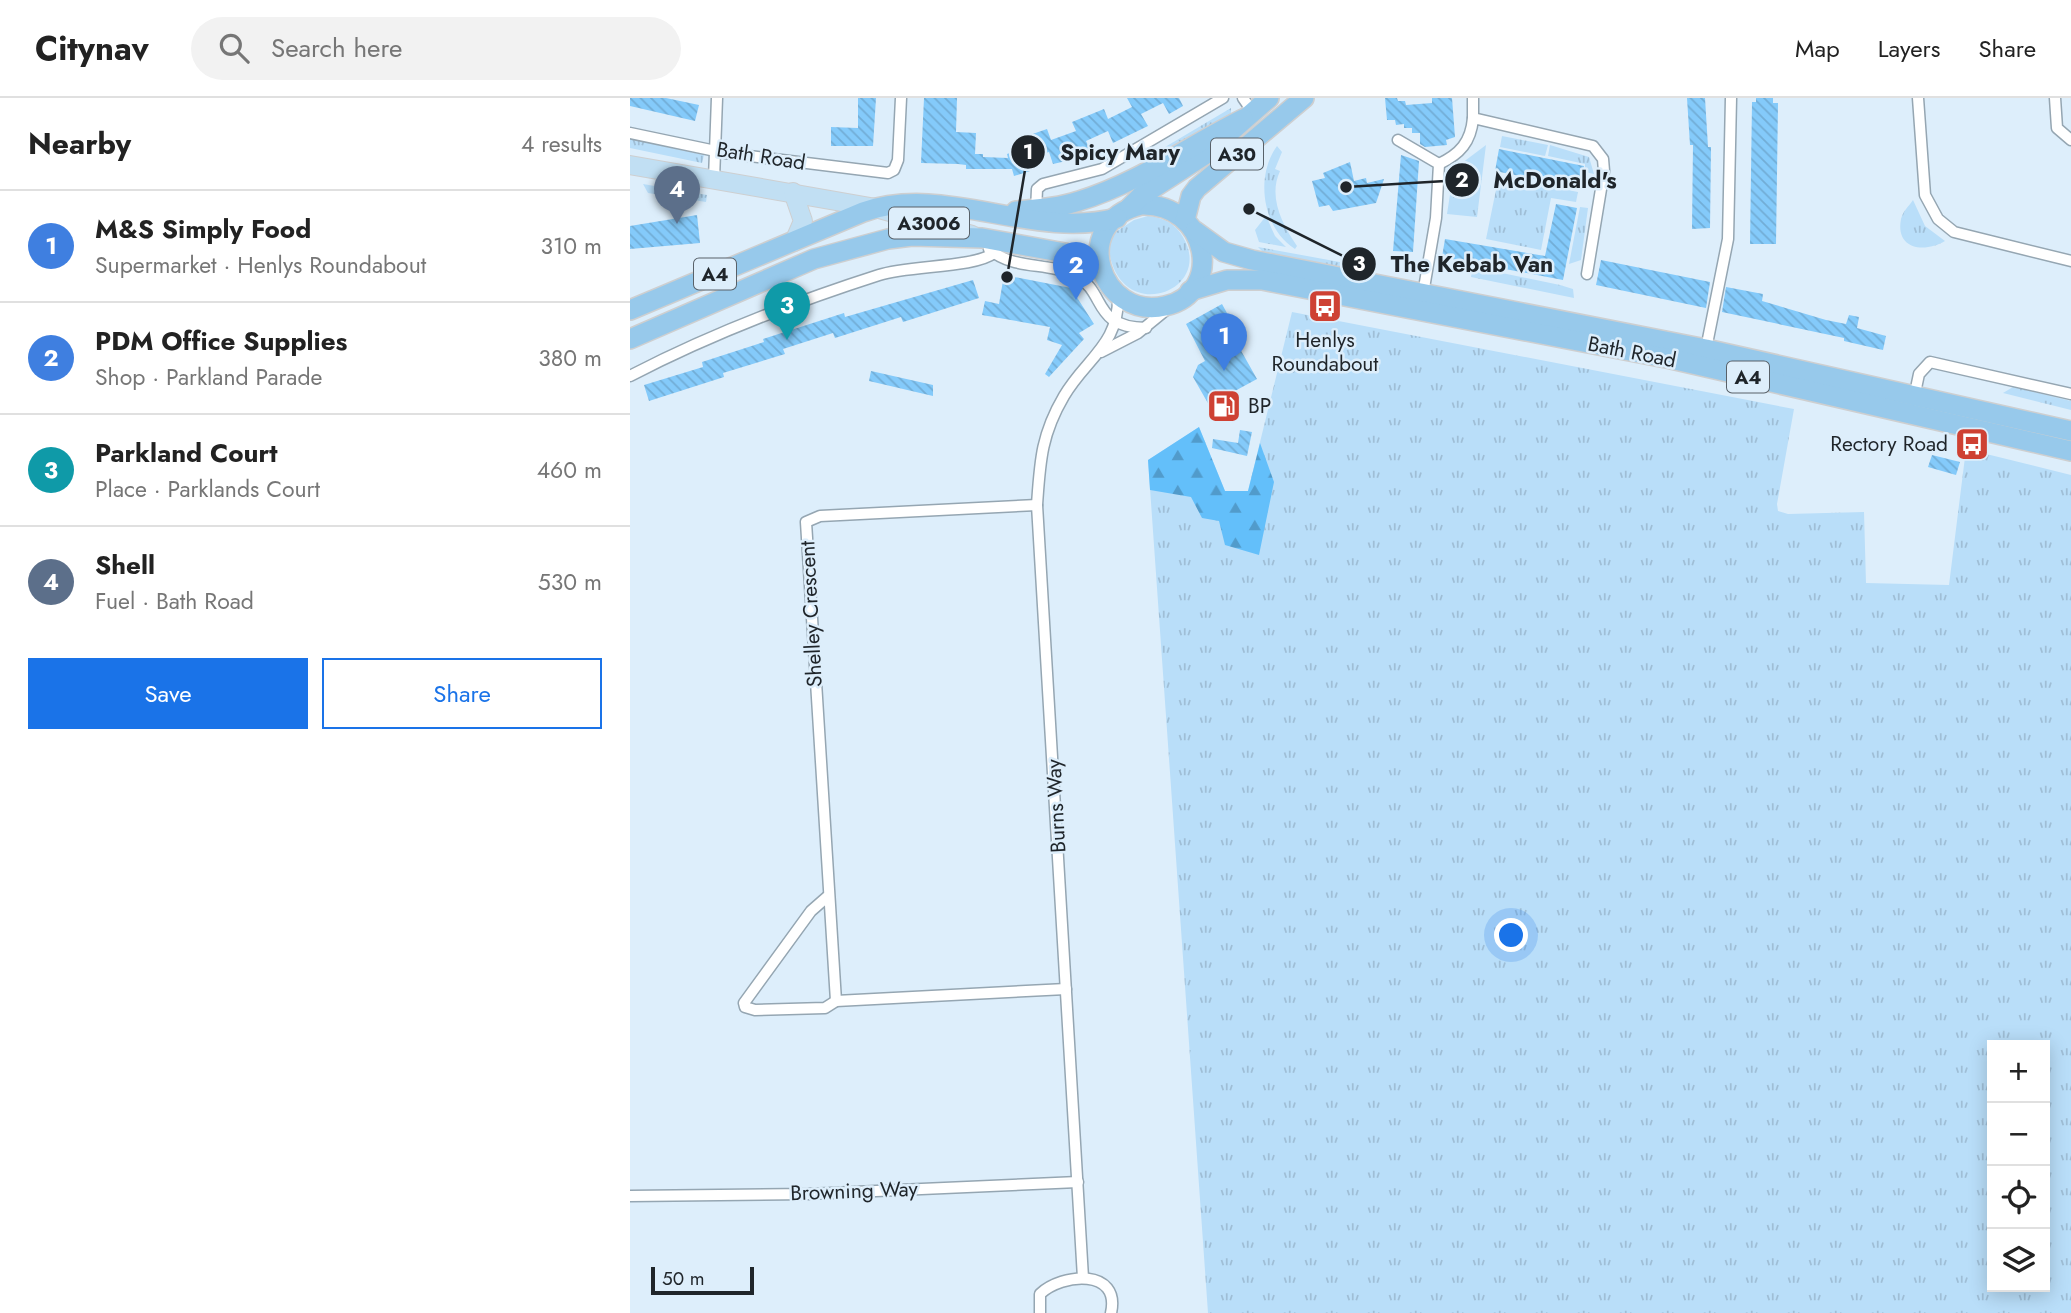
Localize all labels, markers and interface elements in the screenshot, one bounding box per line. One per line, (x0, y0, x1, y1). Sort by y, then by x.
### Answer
search box (191, 17, 681, 80)
text: Citynav (35, 25, 149, 72)
icon: search (215, 29, 253, 67)
text: Search here (271, 29, 402, 67)
text: Map (1795, 31, 1840, 66)
text: Layers (1878, 31, 1940, 66)
text: Share (1978, 31, 2036, 66)
text: Nearby (28, 122, 131, 165)
text: 4 results (521, 127, 602, 161)
callout: Spicy Mary (1010, 130, 1194, 174)
street label: Bath Road (714, 134, 808, 178)
text: Spicy Mary (1060, 135, 1181, 169)
text: 1 (1023, 137, 1033, 167)
road number: A30 (1211, 138, 1263, 170)
callout: McDonald's (1444, 158, 1631, 202)
text: McDonald's (1493, 163, 1617, 197)
text: 2 (1455, 165, 1469, 195)
pin: 4 (654, 166, 700, 224)
road number: A3006 (889, 208, 969, 238)
text: M&S Simply Food (95, 210, 311, 248)
text: 1 (45, 229, 57, 263)
text: 310 m (540, 229, 602, 263)
pin: 2 (1053, 242, 1099, 300)
callout: The Kebab Van (1342, 242, 1567, 286)
text: The Kebab Van (1391, 247, 1553, 281)
text: Supermarket · Henlys Roundabout (95, 248, 426, 282)
text: 3 (1352, 249, 1366, 279)
road number: A4 (694, 258, 736, 290)
pin: 3 (764, 282, 810, 340)
bus stop icon: Henlys Roundabout (1306, 287, 1344, 325)
pin: 1 (1201, 313, 1247, 371)
text: PDM Office Supplies (95, 322, 347, 360)
place label: Henlys Roundabout (1272, 325, 1378, 379)
street label: Bath Road (1585, 329, 1679, 375)
text: 2 (43, 341, 59, 375)
text: 380 m (538, 341, 602, 375)
text: Shop · Parkland Parade (95, 360, 322, 394)
road number: A4 (1727, 362, 1769, 392)
fuel station icon: BP (1205, 387, 1243, 425)
place label: BP (1248, 391, 1271, 421)
bus stop icon: Rectory Road (1953, 425, 1991, 463)
place label: Rectory Road (1830, 429, 1948, 459)
text: Parkland Court (95, 434, 277, 472)
text: 3 (44, 453, 58, 487)
text: 460 m (537, 453, 602, 487)
text: Place · Parklands Court (95, 472, 320, 506)
street label: Shelley Crescent (792, 540, 830, 688)
text: Shell (95, 546, 155, 584)
text: 4 (43, 565, 59, 599)
text: 530 m (538, 565, 602, 599)
text: Fuel · Bath Road (95, 584, 254, 618)
button: Save (28, 658, 308, 729)
button: Share (322, 658, 602, 729)
street label: Burns Way (1039, 758, 1073, 854)
your location (1494, 918, 1528, 952)
map controls (1987, 1040, 2050, 1292)
button: + (1987, 1040, 2050, 1103)
button: − (1987, 1103, 2050, 1166)
button: locate (1987, 1166, 2050, 1229)
street label: Browning Way (790, 1174, 919, 1208)
button: layers (1987, 1229, 2050, 1292)
scale bar (651, 1264, 754, 1296)
text: 50 m (662, 1265, 705, 1292)

